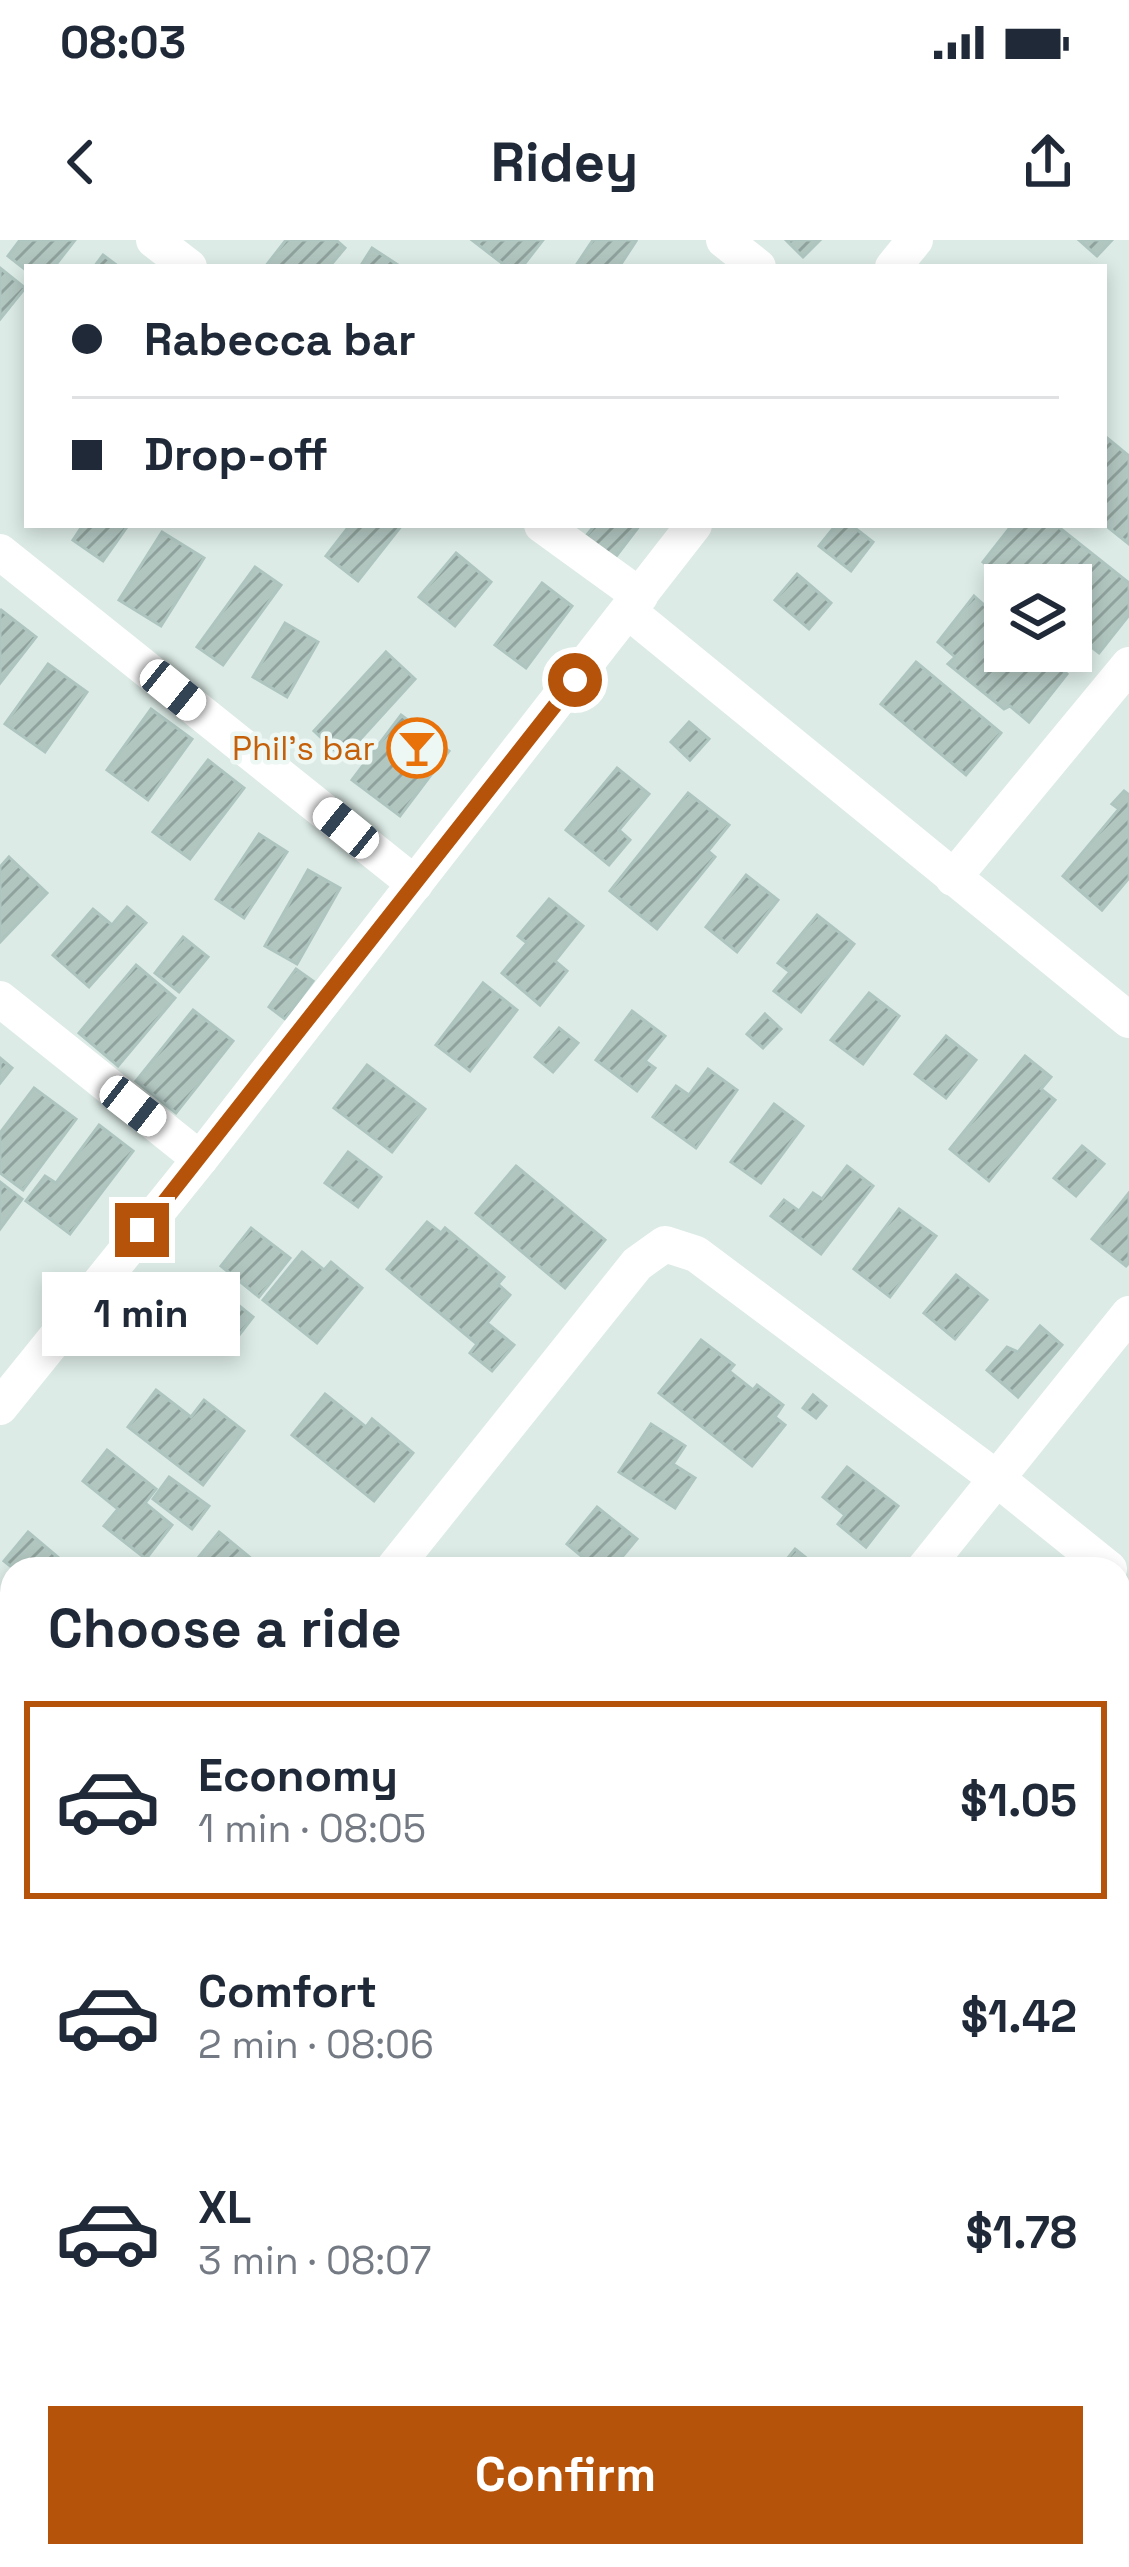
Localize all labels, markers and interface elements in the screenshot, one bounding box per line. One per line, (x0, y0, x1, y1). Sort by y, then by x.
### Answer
text: 08:03 (60, 14, 186, 71)
text: Ridey (491, 128, 638, 197)
icon: back (48, 129, 114, 195)
icon: share (1015, 129, 1081, 195)
text: Rabecca bar (144, 311, 416, 368)
text: Drop-off (144, 426, 328, 483)
map controls (984, 564, 1092, 672)
button: layers (984, 564, 1092, 672)
car (134, 653, 212, 727)
route start (548, 653, 602, 707)
bar icon: Phil's bar (386, 717, 448, 779)
place label: Phil's bar (232, 728, 375, 770)
car (307, 791, 385, 865)
car (94, 1070, 172, 1142)
route end (115, 1203, 169, 1257)
callout: 1 min (43, 1272, 241, 1356)
text: 1 min (93, 1289, 189, 1338)
text: Choose a ride (48, 1594, 402, 1663)
icon: car (54, 1746, 162, 1854)
text: Economy (198, 1747, 398, 1804)
text: $1.05 (960, 1772, 1077, 1829)
text: 1 min · 08:05 (198, 1804, 426, 1853)
icon: car (54, 1962, 162, 2070)
text: Comfort (198, 1963, 377, 2020)
text: $1.42 (961, 1988, 1077, 2045)
text: 2 min · 08:06 (198, 2020, 434, 2069)
icon: car (54, 2178, 162, 2286)
text: XL (198, 2179, 251, 2236)
text: $1.78 (966, 2204, 1077, 2261)
text: 3 min · 08:07 (198, 2236, 431, 2285)
button: Confirm (48, 2406, 1083, 2544)

